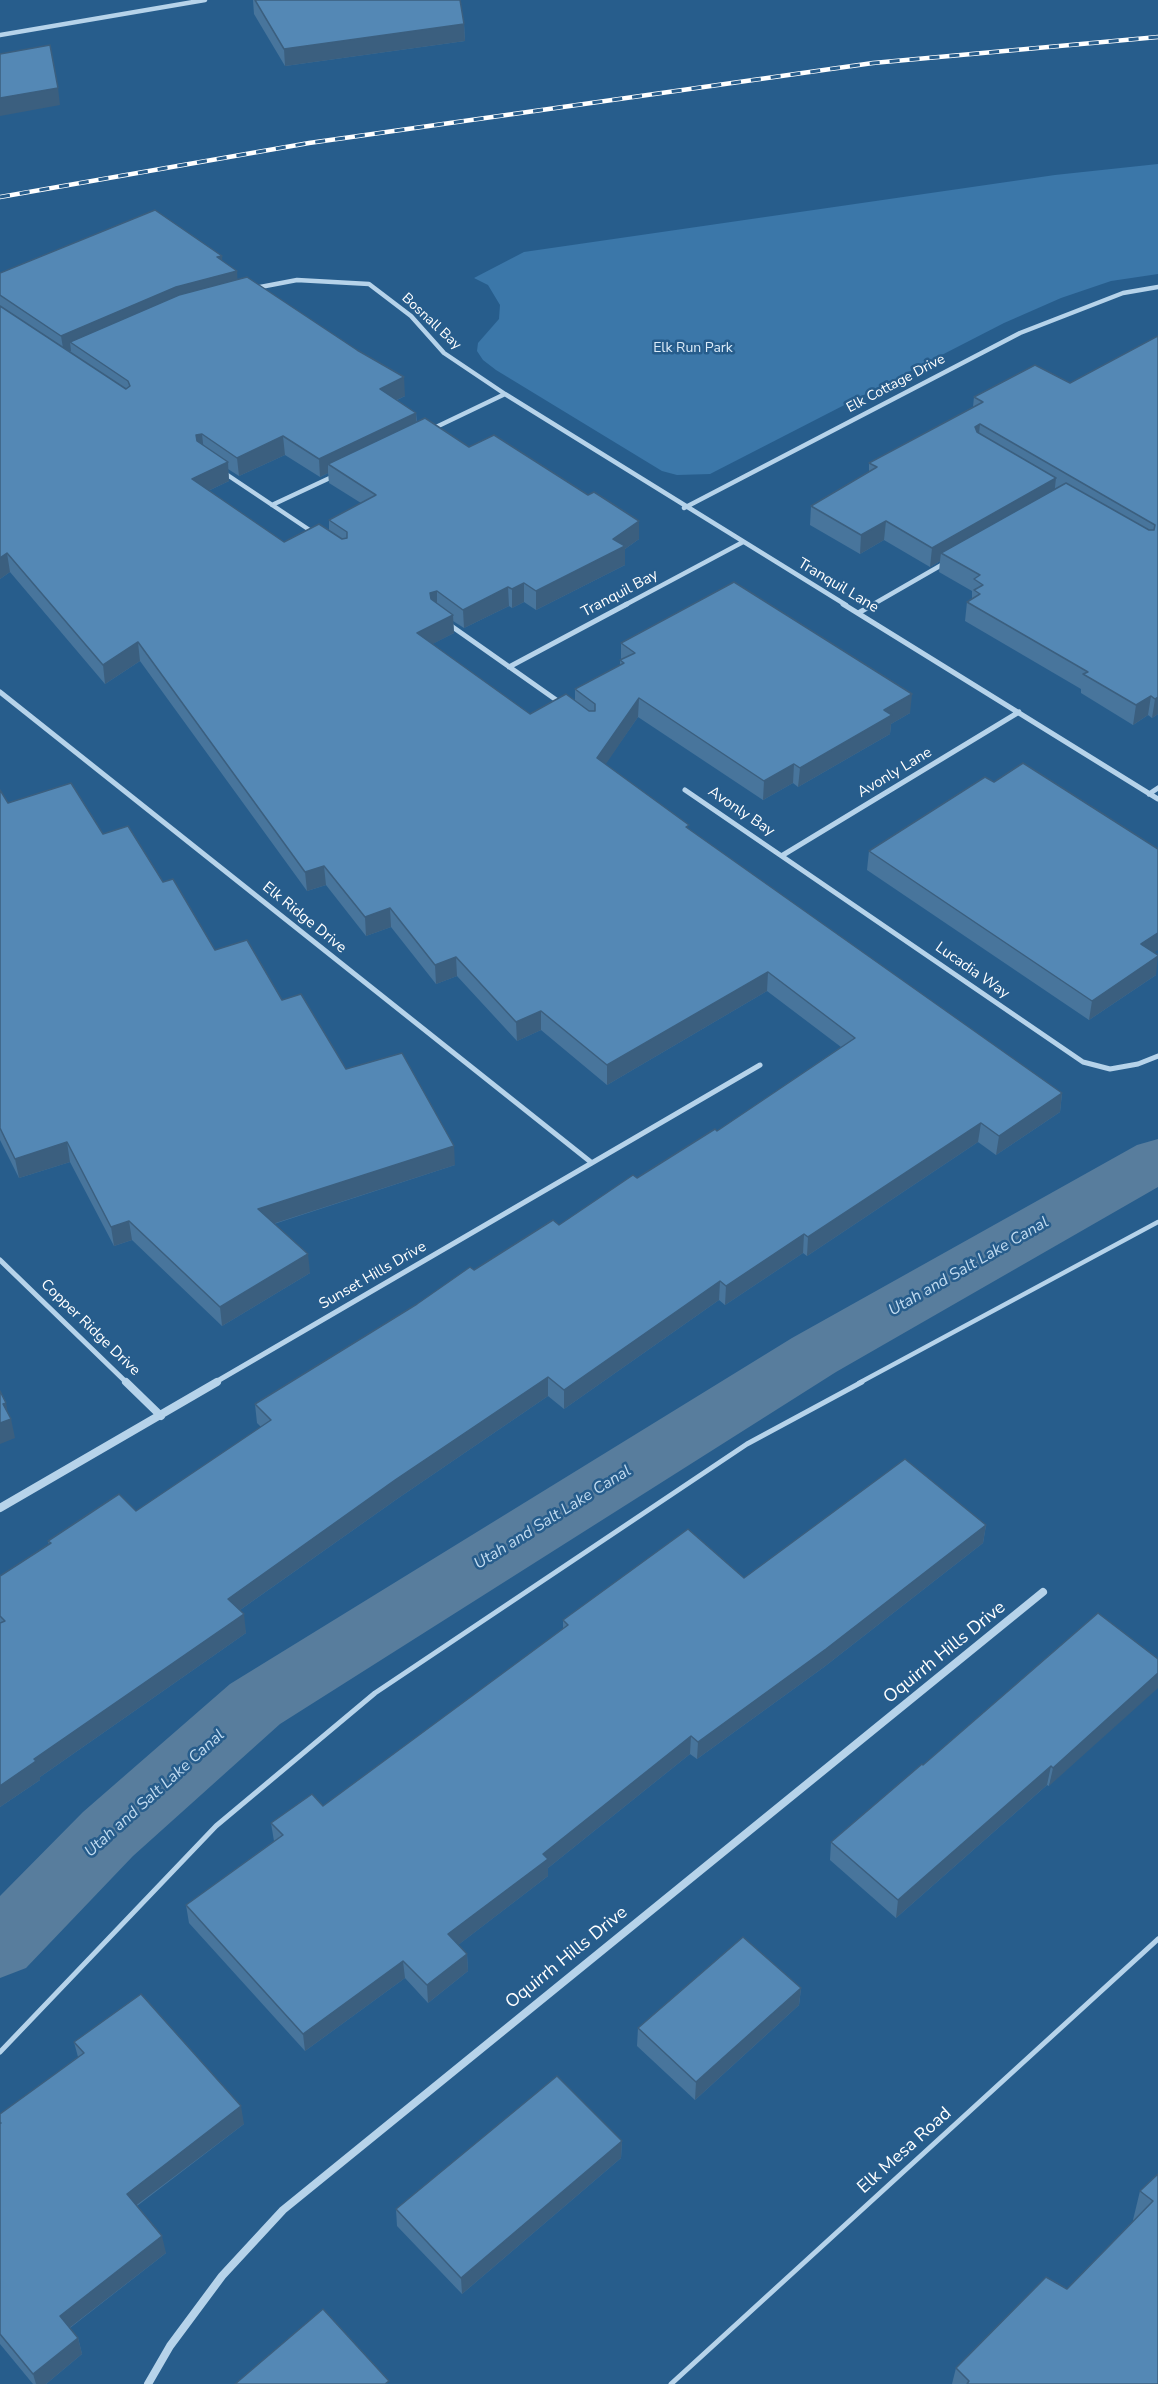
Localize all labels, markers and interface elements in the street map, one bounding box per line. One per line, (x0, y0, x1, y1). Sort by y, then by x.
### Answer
street label: Bosnall Bay (398, 290, 464, 354)
park label: Elk Run Park (653, 341, 733, 357)
street label: Elk Cottage Drive (844, 351, 948, 417)
street label: Tranquil Lane (794, 555, 882, 617)
street label: Tranquil Bay (579, 566, 661, 622)
street label: Avonly Lane (855, 744, 935, 802)
street label: Avonly Bay (704, 783, 778, 841)
street label: Elk Ridge Drive (258, 879, 350, 957)
street label: Lucadia Way (931, 939, 1013, 1003)
water label: Utah and Salt Lake Canal (886, 1213, 1052, 1321)
street label: Sunset Hills Drive (316, 1238, 430, 1314)
street label: Copper Ridge Drive (37, 1276, 143, 1380)
water label: Utah and Salt Lake Canal (471, 1462, 635, 1574)
street label: Oquirrh Hills Drive (880, 1597, 1010, 1709)
water label: Utah and Salt Lake Canal (81, 1726, 229, 1862)
street label: Oquirrh Hills Drive (502, 1902, 632, 2014)
street label: Elk Mesa Road (854, 2103, 956, 2199)

